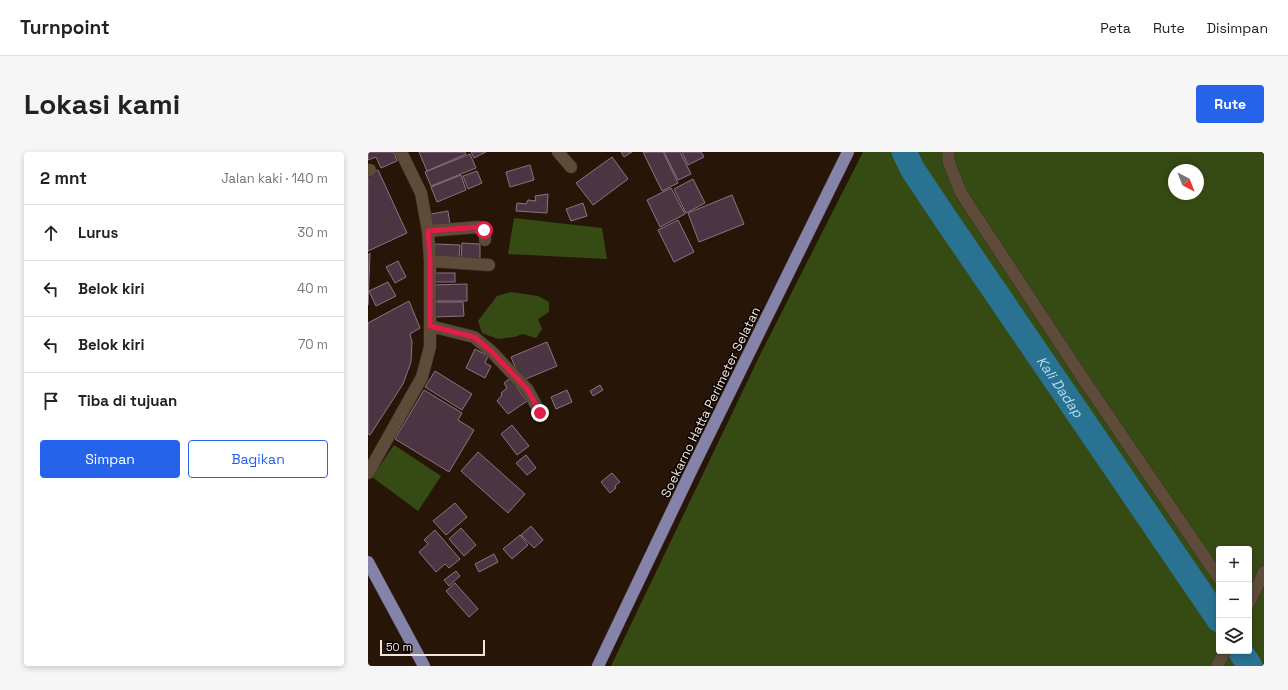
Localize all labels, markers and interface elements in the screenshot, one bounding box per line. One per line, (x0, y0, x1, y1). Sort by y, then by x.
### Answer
text: Turnpoint (20, 15, 110, 40)
text: Peta (1100, 19, 1131, 37)
text: Rute (1153, 19, 1185, 37)
text: Disimpan (1207, 19, 1268, 37)
button: Rute (1196, 85, 1264, 123)
text: Lokasi kami (24, 86, 180, 122)
north arrow (1168, 164, 1204, 200)
text: 2 mnt (40, 167, 87, 189)
text: Jalan kaki · 140 m (221, 170, 328, 187)
route start (475, 221, 493, 239)
icon: ahead (40, 222, 62, 244)
text: Lurus (78, 223, 118, 242)
text: 30 m (297, 224, 328, 241)
icon: left (40, 278, 62, 300)
text: Belok kiri (78, 279, 144, 298)
text: 40 m (297, 280, 328, 297)
street label: Soekarno Hatta Perimeter Selatan (657, 304, 764, 500)
icon: left (40, 334, 62, 356)
text: Belok kiri (78, 335, 144, 354)
text: 70 m (298, 336, 328, 353)
water label: Kali Dadap (1033, 353, 1088, 422)
icon: arrive (40, 390, 62, 412)
text: Tiba di tujuan (78, 391, 177, 410)
route end (531, 404, 549, 422)
button: Simpan (40, 440, 180, 478)
button: Bagikan (188, 440, 328, 478)
map controls (1216, 546, 1252, 654)
button: + (1216, 546, 1252, 582)
button: − (1216, 582, 1252, 618)
button: layers (1216, 618, 1252, 654)
scale bar (380, 638, 485, 657)
text: 50 m (386, 640, 412, 654)

